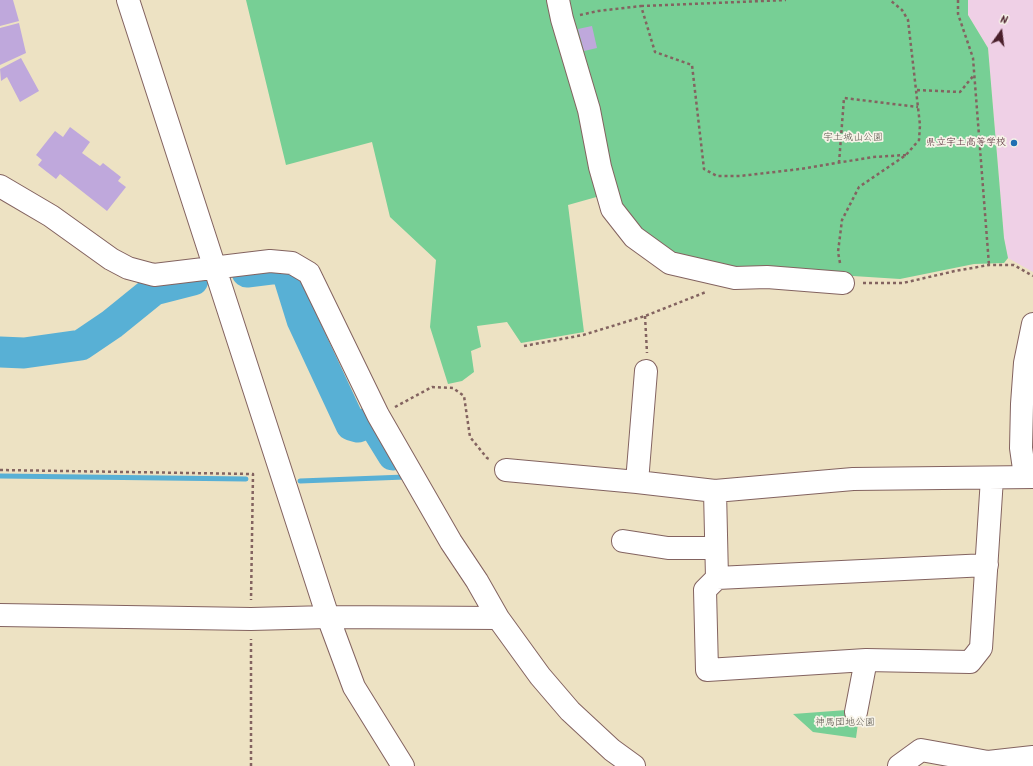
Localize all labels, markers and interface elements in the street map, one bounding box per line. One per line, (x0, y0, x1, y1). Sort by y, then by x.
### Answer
text: N (998, 11, 1009, 30)
north arrow (981, 12, 1021, 52)
park label: 宇土城山公園 (823, 132, 883, 144)
place label: 県立宇土高等学校 (926, 137, 1006, 149)
marker: 県立宇土高等学校 (1009, 138, 1019, 148)
park label: 神馬団地公園 (815, 717, 875, 729)

